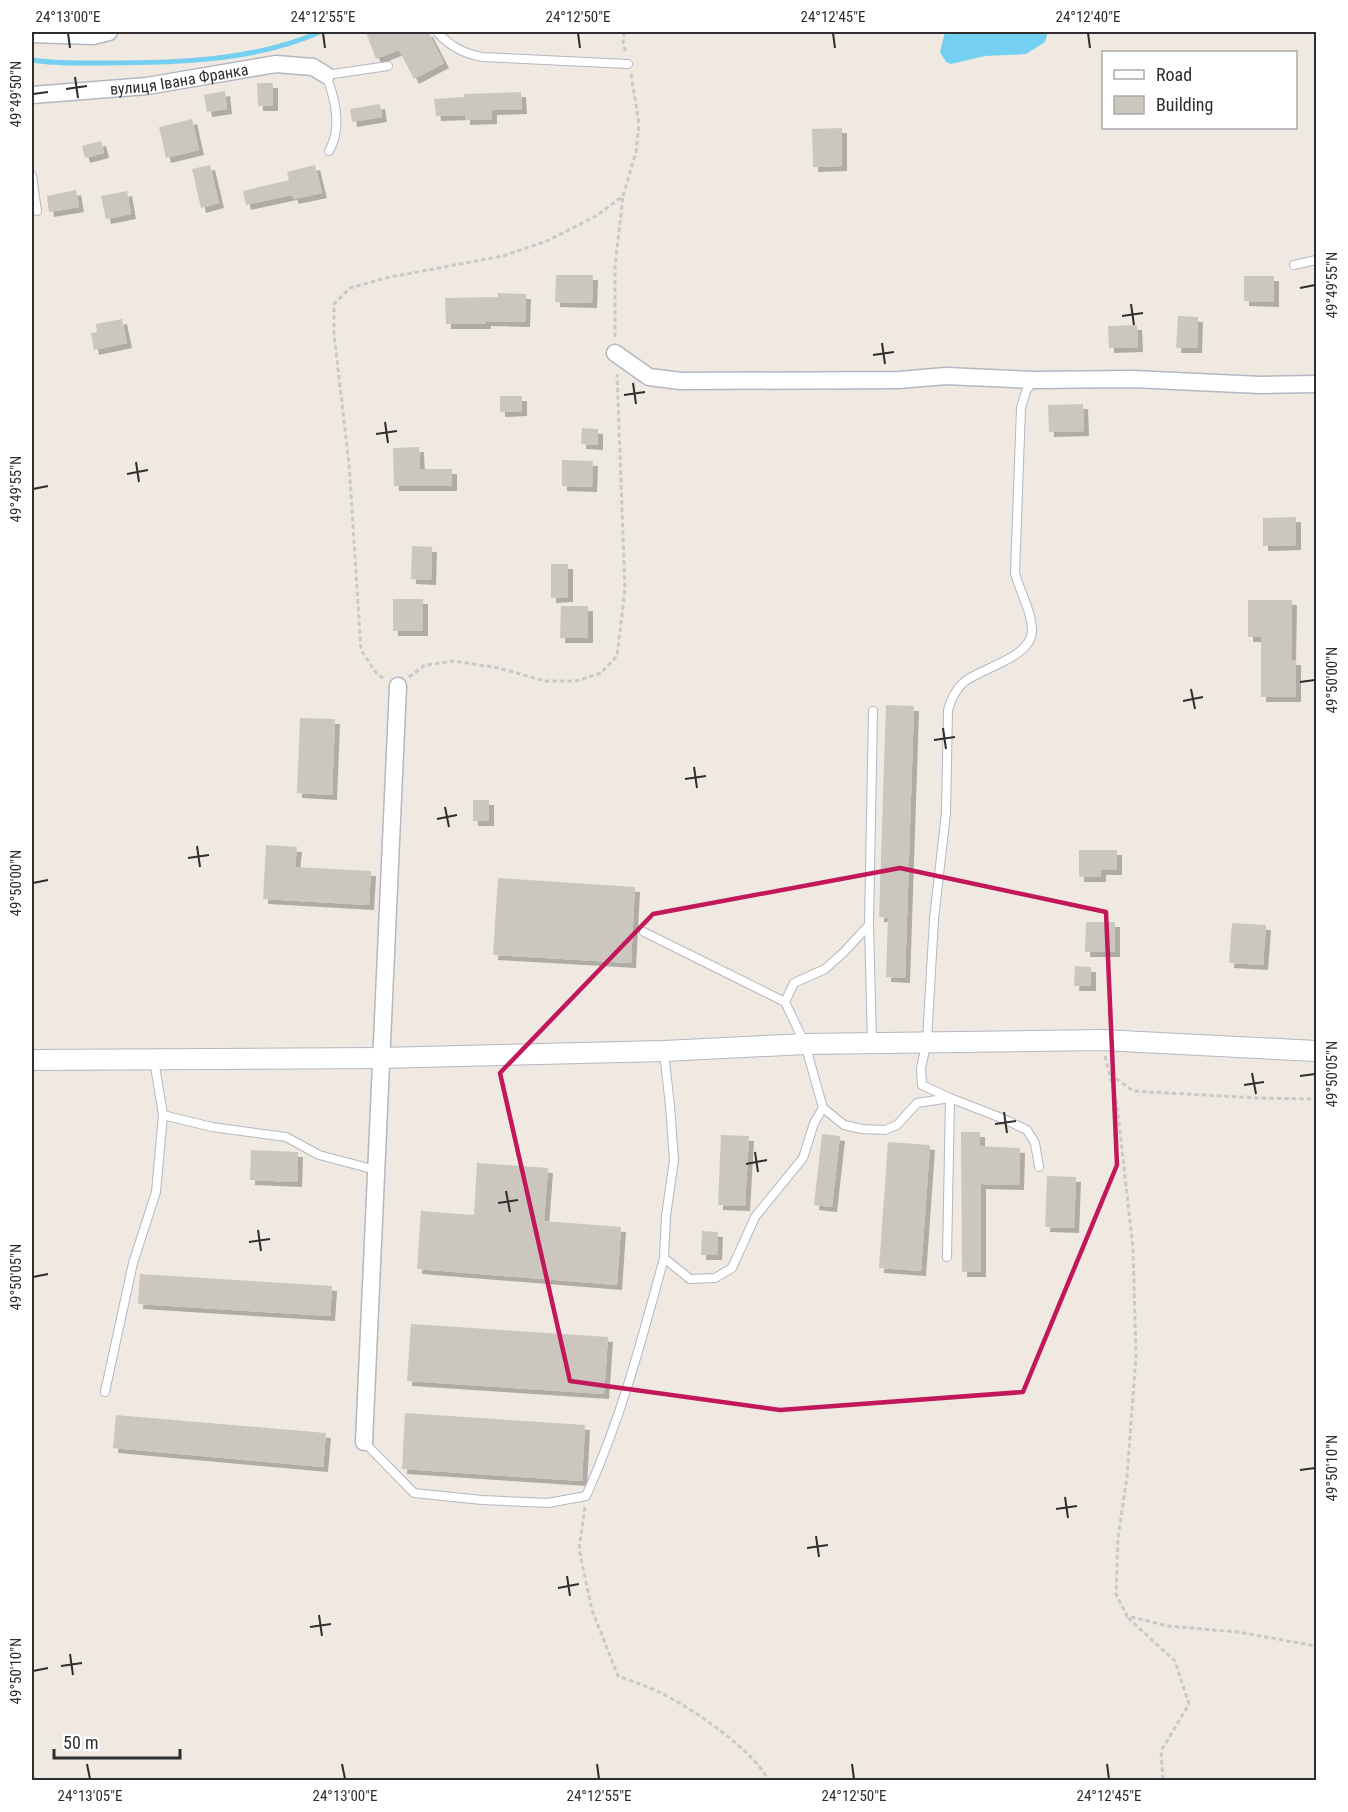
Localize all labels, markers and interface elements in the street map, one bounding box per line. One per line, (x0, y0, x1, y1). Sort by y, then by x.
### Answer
text: 24°13'00"E (36, 8, 100, 26)
text: 24°12'55"E (291, 8, 355, 26)
text: 24°12'50"E (546, 8, 610, 26)
text: 24°12'45"E (801, 8, 865, 26)
text: 24°12'40"E (1056, 8, 1120, 26)
legend (1102, 51, 1297, 129)
street label: вулиця Івана Франка (109, 60, 250, 99)
text: 49°49'50"N (7, 61, 25, 127)
text: Road (1156, 64, 1192, 85)
text: Building (1156, 94, 1213, 115)
text: 49°49'55"N (1323, 252, 1341, 318)
text: 49°49'55"N (7, 456, 25, 522)
text: 49°50'00"N (1323, 647, 1341, 713)
text: 49°50'00"N (7, 850, 25, 916)
text: 49°50'05"N (1323, 1041, 1341, 1107)
text: 49°50'05"N (7, 1244, 25, 1310)
text: 49°50'10"N (1323, 1435, 1341, 1501)
text: 49°50'10"N (7, 1638, 25, 1704)
scale bar (54, 1722, 180, 1760)
text: 50 m (63, 1732, 98, 1753)
text: 24°13'05"E (58, 1787, 122, 1805)
text: 24°13'00"E (313, 1787, 377, 1805)
text: 24°12'55"E (567, 1787, 631, 1805)
text: 24°12'50"E (822, 1787, 886, 1805)
text: 24°12'45"E (1077, 1787, 1141, 1805)

